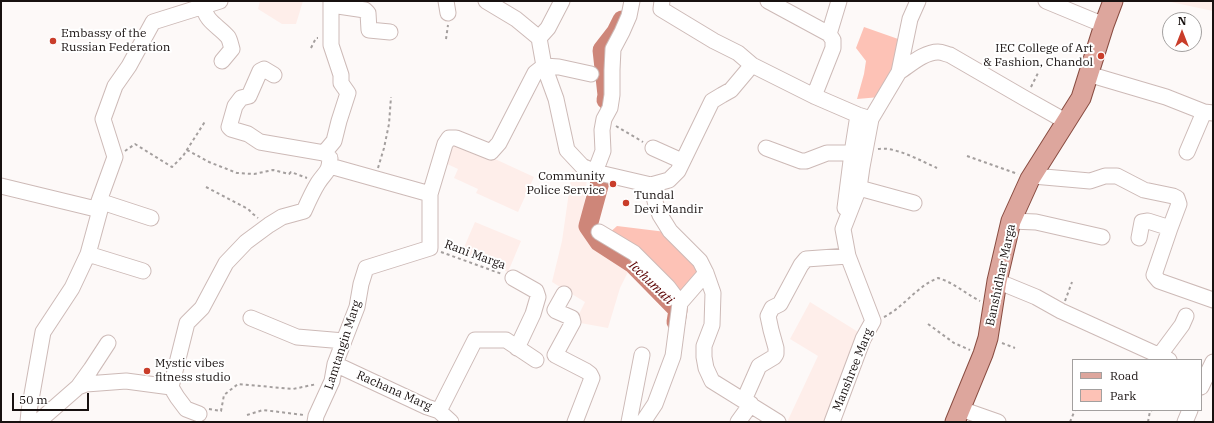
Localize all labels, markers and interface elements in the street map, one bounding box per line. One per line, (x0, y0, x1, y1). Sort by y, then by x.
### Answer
north arrow (1162, 12, 1202, 52)
text: N (1178, 14, 1186, 28)
place label: Embassy of the Russian Federation (61, 27, 170, 55)
marker: Embassy of the Russian Federation (48, 36, 58, 46)
place label: IEC College of Art & Fashion, Chandol (983, 42, 1093, 70)
marker: IEC College of Art & Fashion, Chandol (1096, 51, 1106, 61)
place label: Community Police Service (526, 170, 605, 198)
marker: Community Police Service (608, 179, 618, 189)
place label: Tundal Devi Mandir (634, 189, 703, 217)
marker: Tundal Devi Mandir (621, 198, 631, 208)
street label: Banshidhar Marga (983, 223, 1019, 327)
street label: Rani Marga (442, 237, 508, 273)
water label: Icchumati (625, 258, 677, 308)
street label: Lamtangin Marg (322, 298, 364, 392)
street label: Manshree Marg (830, 327, 876, 413)
place label: Mystic vibes fitness studio (155, 357, 231, 385)
legend (1072, 359, 1202, 411)
marker: Mystic vibes fitness studio (142, 366, 152, 376)
street label: Rachana Marg (354, 368, 434, 414)
text: Road (1110, 368, 1139, 383)
scale bar (14, 385, 91, 411)
text: Park (1110, 388, 1136, 403)
text: 50 m (19, 392, 48, 407)

